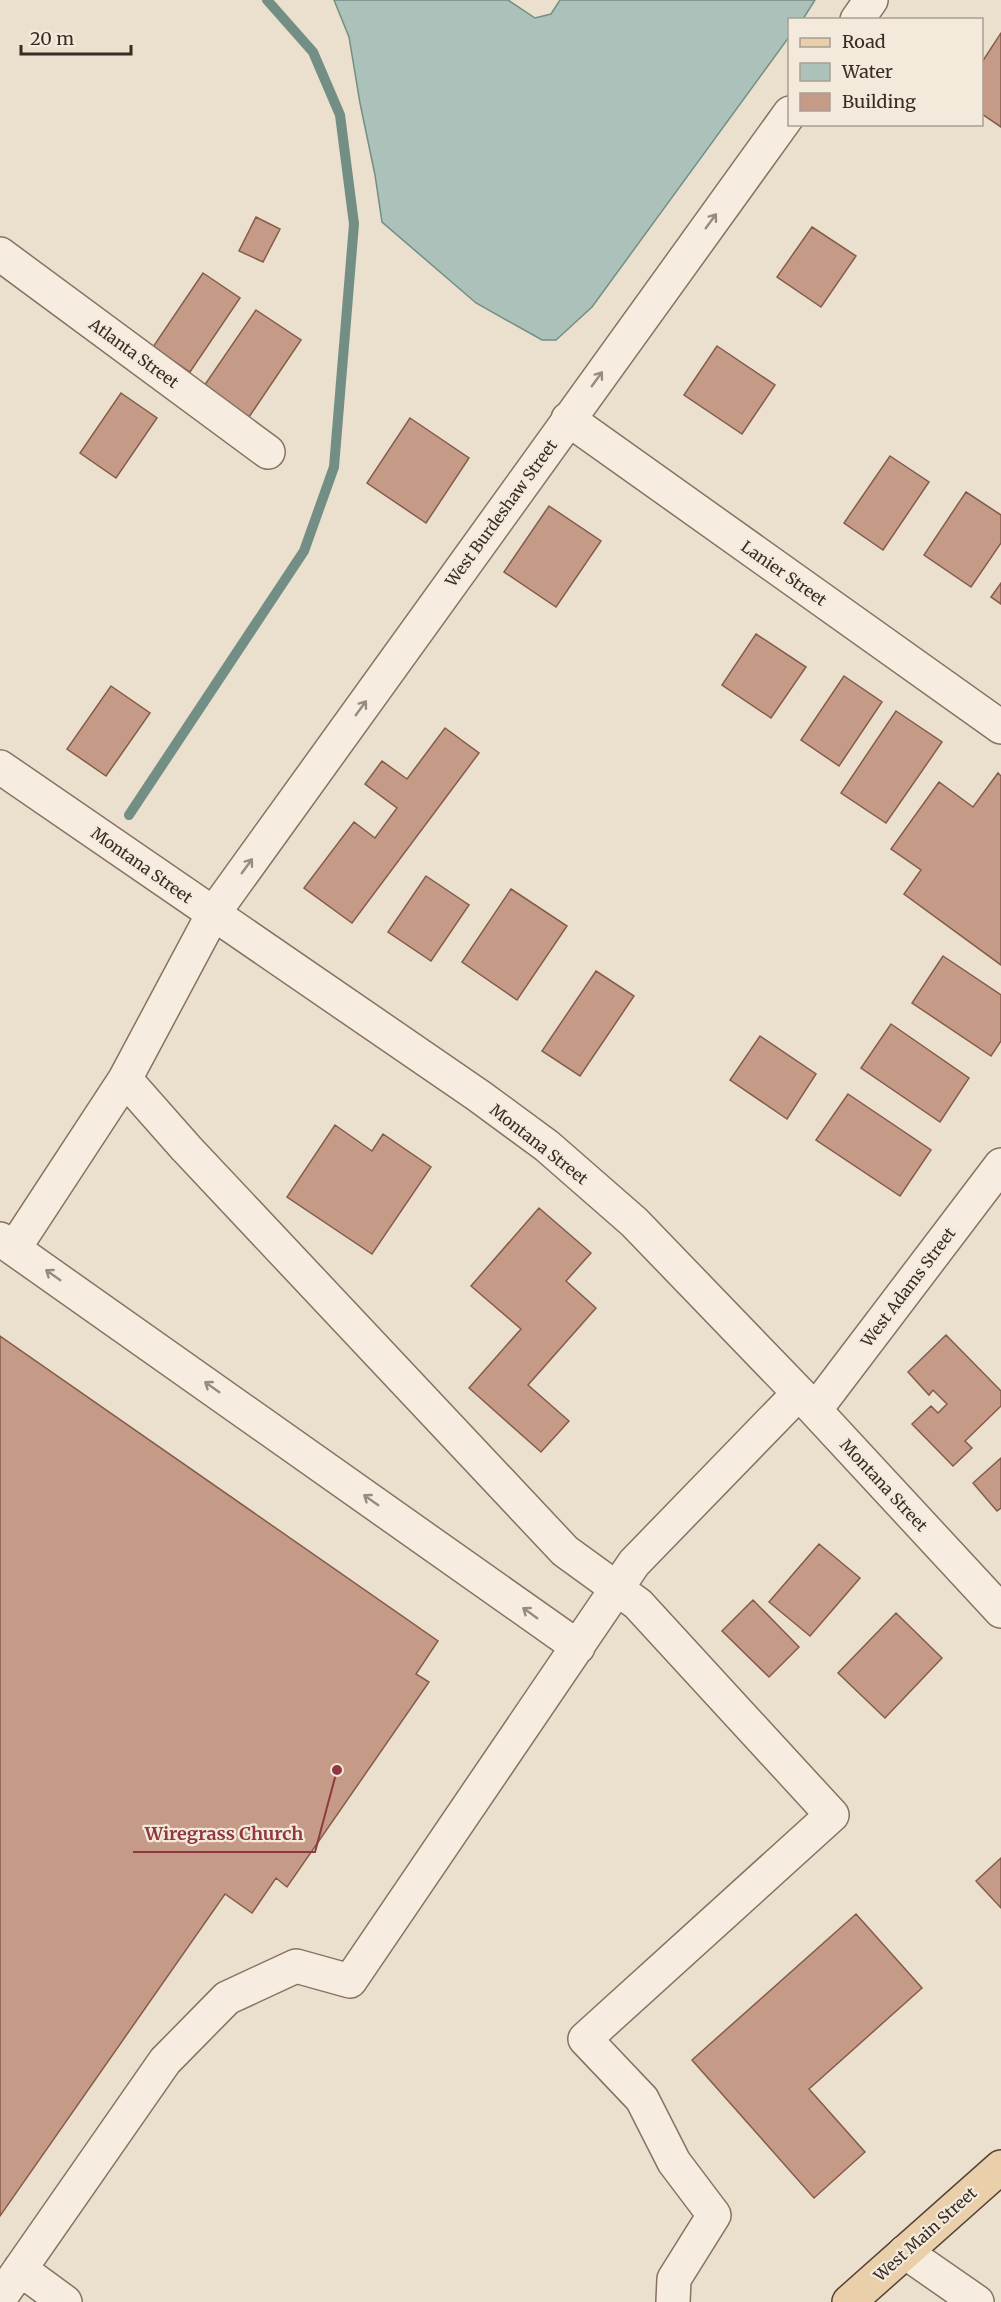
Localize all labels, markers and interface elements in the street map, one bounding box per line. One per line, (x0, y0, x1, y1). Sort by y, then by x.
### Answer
scale bar (21, 18, 130, 56)
legend (788, 18, 983, 126)
text: 20 m (30, 27, 74, 50)
text: Road (842, 30, 886, 53)
text: Water (841, 60, 893, 83)
text: Building (842, 90, 916, 113)
one-way arrow (705, 214, 718, 230)
street label: Atlanta Street (85, 313, 183, 393)
one-way arrow (591, 372, 603, 388)
street label: West Burdeshaw Street (440, 435, 562, 591)
street label: Lanier Street (737, 536, 831, 610)
one-way arrow (355, 700, 367, 717)
street label: Montana Street (87, 823, 197, 908)
one-way arrow (241, 859, 253, 875)
street label: Montana Street (486, 1099, 593, 1189)
street label: West Adams Street (856, 1223, 960, 1351)
one-way arrow (46, 1269, 62, 1281)
one-way arrow (205, 1381, 221, 1393)
street label: Montana Street (836, 1435, 932, 1536)
one-way arrow (364, 1494, 380, 1506)
one-way arrow (523, 1607, 539, 1619)
callout: Wiregrass Church (133, 1816, 315, 1852)
text: Wiregrass Church (144, 1822, 303, 1845)
street label: West Main Street (869, 2182, 981, 2286)

